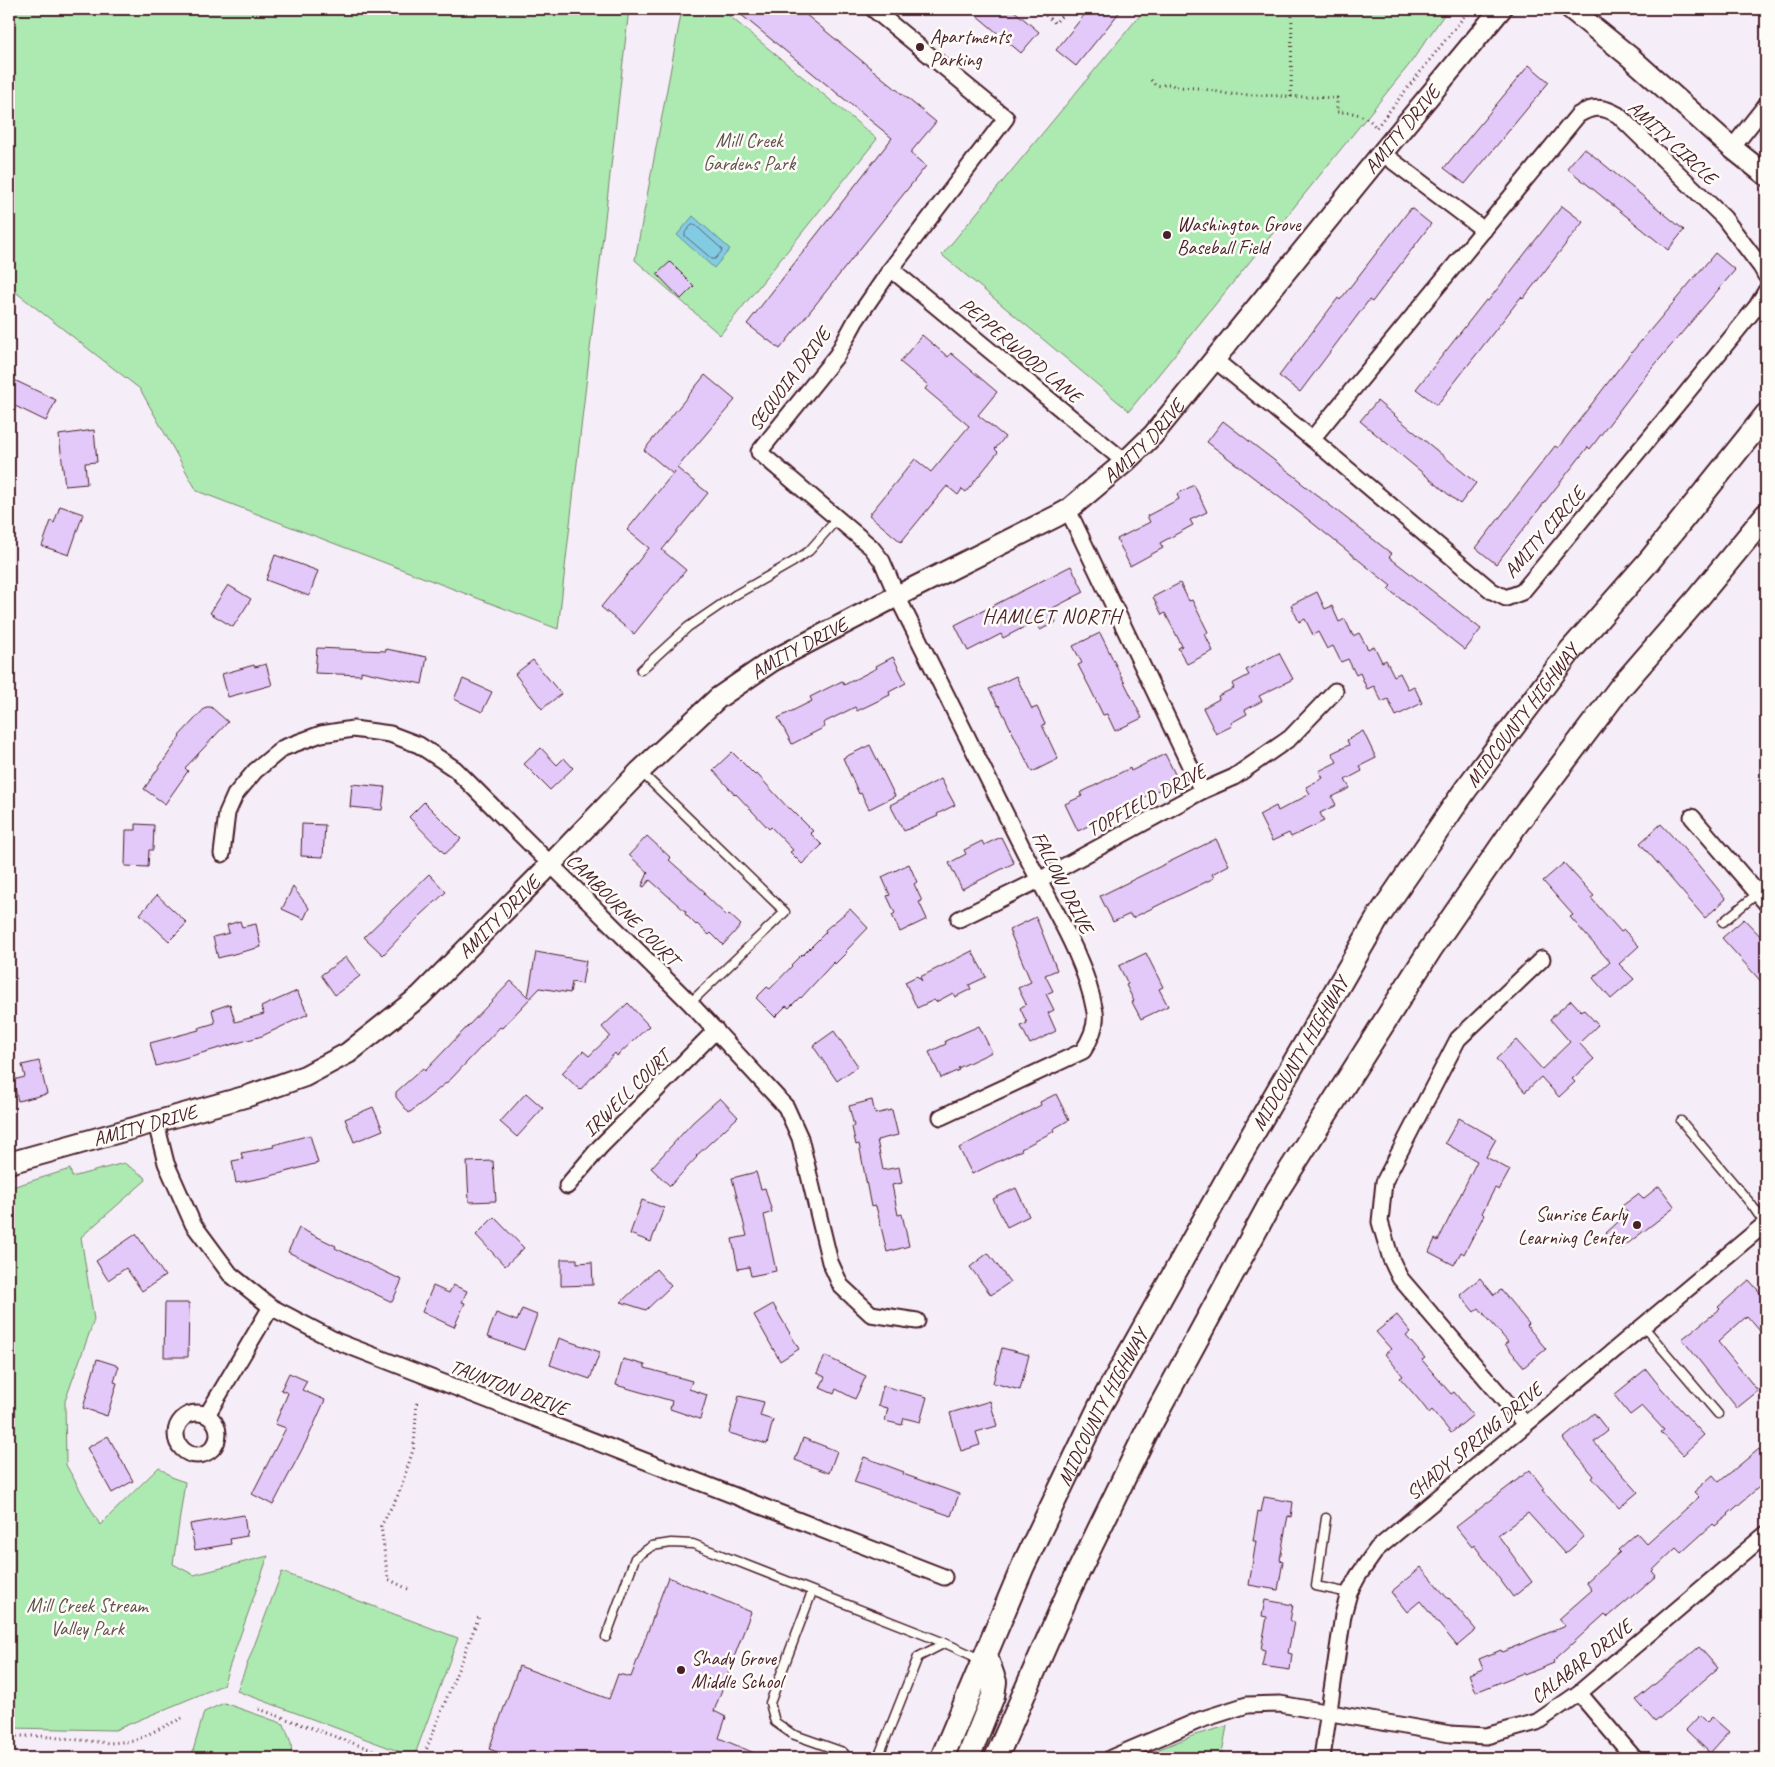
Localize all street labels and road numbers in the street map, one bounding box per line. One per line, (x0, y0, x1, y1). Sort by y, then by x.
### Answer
street label: AMITY DRIVE (1358, 79, 1447, 179)
street label: AMITY CIRCLE (1623, 95, 1724, 192)
street label: PEPPERWOOD LANE (955, 292, 1089, 410)
street label: SEQUOIA DRIVE (743, 321, 838, 436)
street label: AMITY DRIVE (1098, 393, 1191, 488)
street label: AMITY CIRCLE (1498, 480, 1592, 583)
street label: AMITY DRIVE (746, 611, 854, 685)
street label: MIDCOUNTY HIGHWAY (1460, 637, 1586, 792)
street label: TOPFIELD DRIVE (1082, 757, 1213, 842)
street label: FALLOW DRIVE (1026, 827, 1100, 940)
street label: CAMBOURNE COURT (561, 848, 688, 974)
street label: AMITY DRIVE (453, 869, 547, 964)
street label: MIDCOUNTY HIGHWAY (1246, 970, 1355, 1135)
street label: IRWELL COURT (578, 1042, 678, 1142)
street label: AMITY DRIVE (90, 1098, 202, 1152)
street label: MIDCOUNTY HIGHWAY (1052, 1322, 1155, 1490)
street label: TAUNTON DRIVE (446, 1354, 574, 1422)
street label: SHADY SPRING DRIVE (1401, 1375, 1550, 1506)
street label: CALABAR DRIVE (1525, 1612, 1640, 1709)

